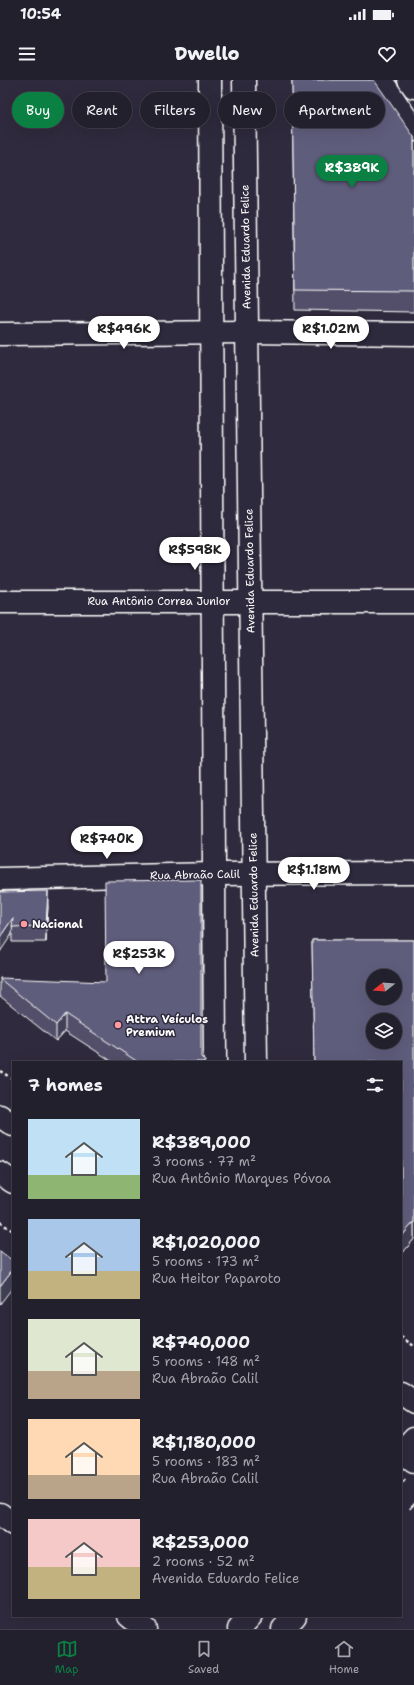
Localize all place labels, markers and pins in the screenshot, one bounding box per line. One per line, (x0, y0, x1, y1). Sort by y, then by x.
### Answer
pin: R$389K (319, 155, 385, 189)
pin: R$496K (91, 316, 157, 350)
pin: R$1.02M (294, 316, 368, 350)
pin: R$598K (162, 537, 228, 571)
pin: R$740K (74, 826, 140, 860)
pin: R$1.18M (277, 857, 351, 891)
place label: Nacional (32, 917, 83, 932)
marker: Nacional (19, 919, 29, 929)
pin: R$253K (106, 941, 172, 975)
place label: Attra Veículos Premium (126, 1012, 208, 1040)
marker: Attra Veículos Premium (113, 1020, 123, 1030)

